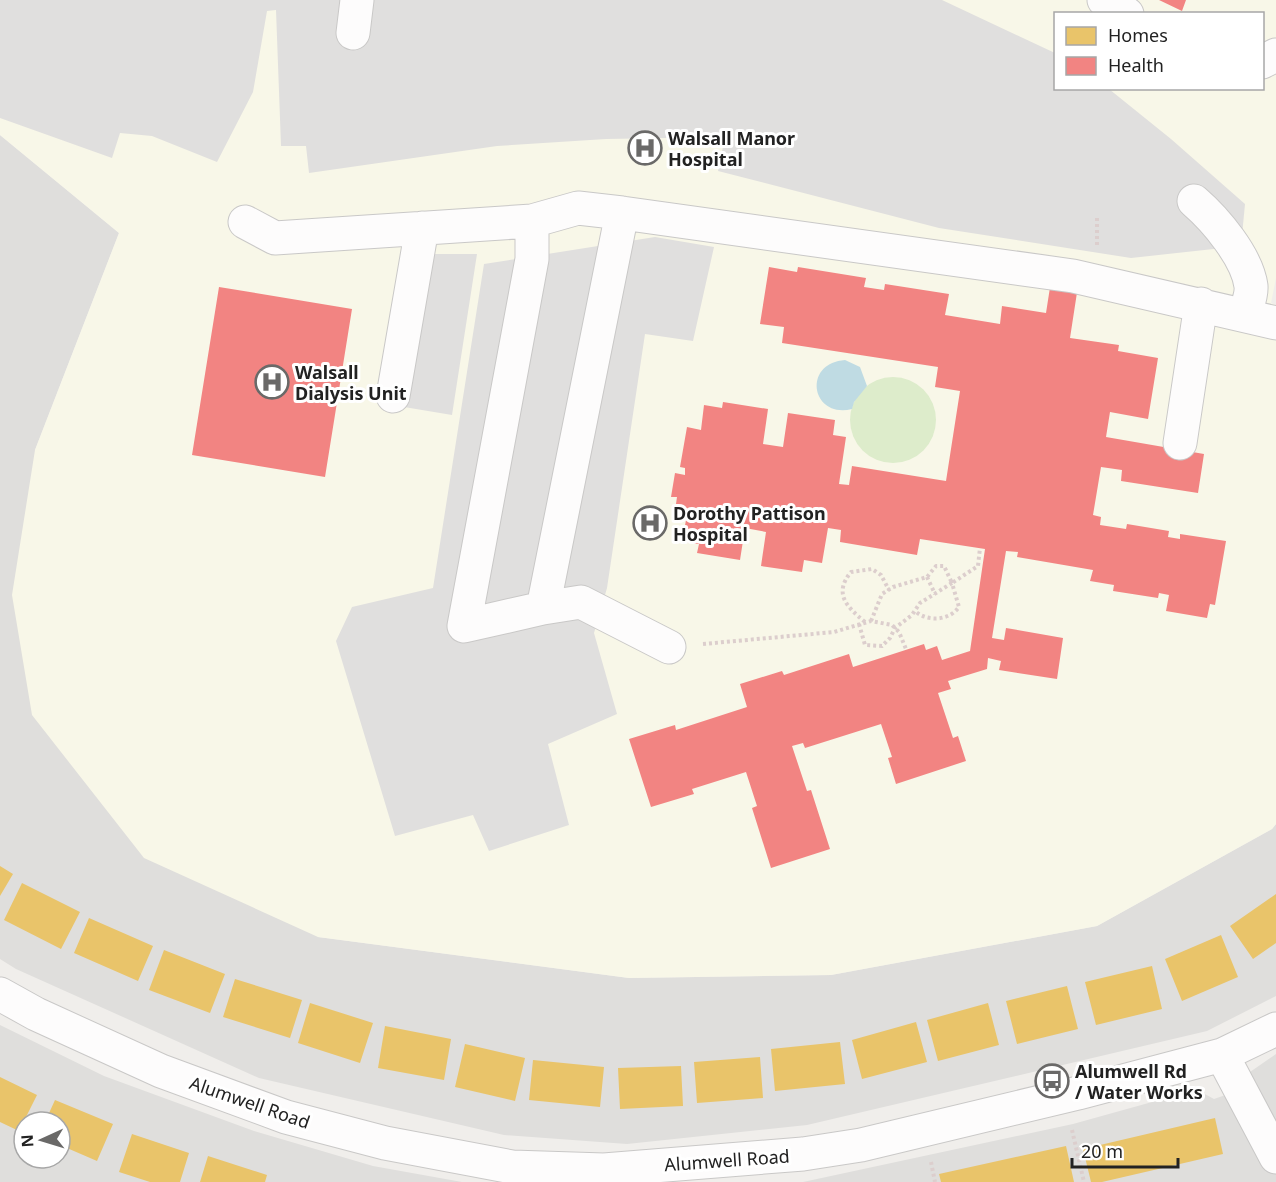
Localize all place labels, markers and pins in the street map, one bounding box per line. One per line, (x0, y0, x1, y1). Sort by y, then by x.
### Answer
place label: Walsall Manor Hospital (668, 126, 795, 171)
hospital icon: Walsall Manor Hospital (627, 130, 663, 166)
place label: Walsall Dialysis Unit (295, 360, 407, 405)
hospital icon: Walsall Dialysis Unit (254, 364, 290, 400)
place label: Dorothy Pattison Hospital (673, 501, 826, 546)
hospital icon: Dorothy Pattison Hospital (632, 505, 668, 541)
place label: Alumwell Rd / Water Works (1075, 1059, 1203, 1104)
bus stop icon: Alumwell Rd / Water Works (1034, 1063, 1070, 1099)

